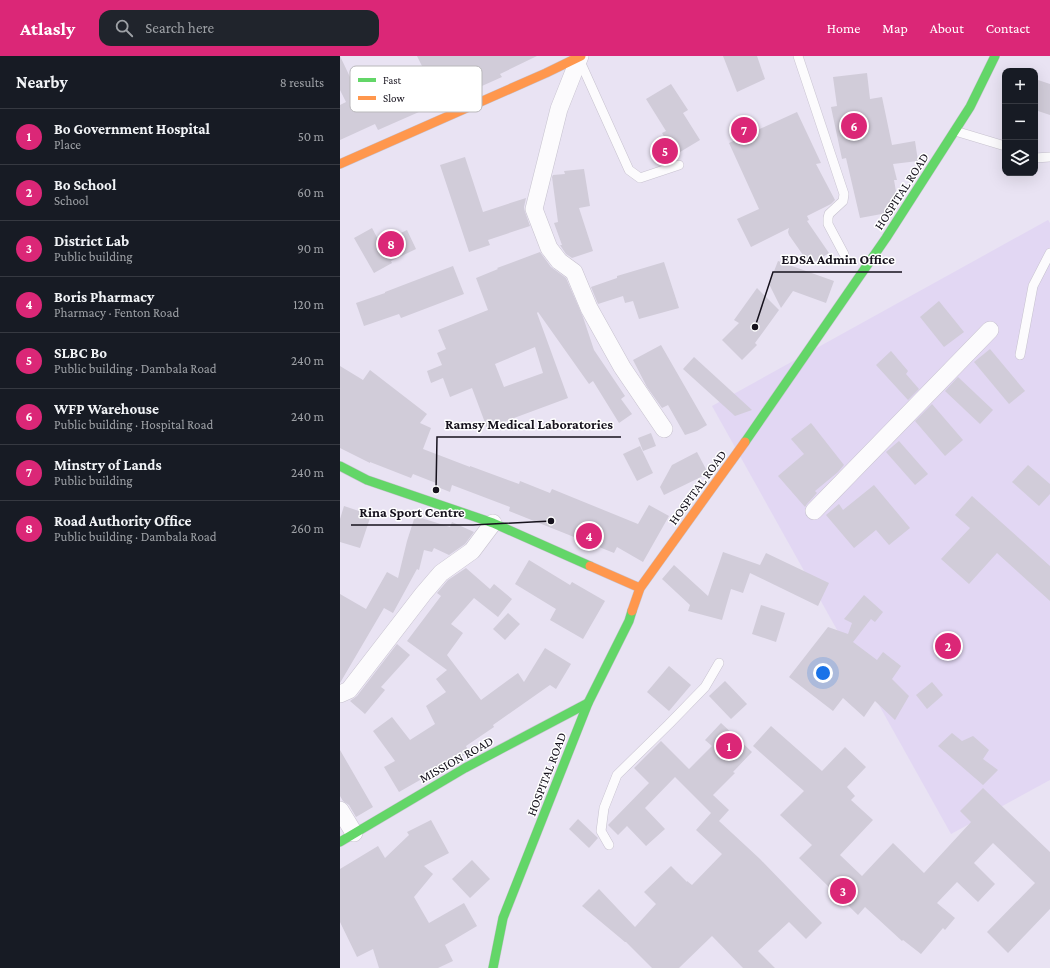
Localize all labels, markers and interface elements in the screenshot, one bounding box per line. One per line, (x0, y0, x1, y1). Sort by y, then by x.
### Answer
search box (99, 10, 379, 46)
icon: search (113, 17, 135, 39)
text: Atlasly (20, 18, 75, 39)
text: Search here (145, 20, 214, 36)
text: Home (827, 20, 860, 36)
text: Map (882, 20, 908, 36)
text: About (930, 20, 964, 36)
text: Contact (986, 20, 1030, 36)
legend (350, 66, 482, 112)
map controls (1002, 68, 1038, 176)
button: + (1002, 68, 1038, 104)
text: Nearby (16, 73, 68, 92)
text: Fast (383, 74, 402, 86)
text: 8 results (280, 75, 324, 90)
text: Slow (383, 92, 405, 104)
button: − (1002, 104, 1038, 140)
pin: 6 (841, 111, 867, 141)
pin: 7 (731, 115, 757, 145)
text: Bo Government Hospital (54, 121, 210, 137)
text: 1 (27, 129, 31, 144)
text: 50 m (298, 129, 324, 144)
pin: 5 (652, 136, 678, 166)
text: Place (54, 137, 81, 152)
button: layers (1002, 140, 1038, 176)
street label: HOSPITAL ROAD (871, 150, 932, 232)
text: Bo School (54, 177, 116, 193)
text: 2 (26, 185, 32, 200)
text: 60 m (297, 185, 324, 200)
text: School (54, 193, 89, 208)
pin: 8 (378, 229, 404, 259)
text: District Lab (54, 233, 129, 249)
text: 3 (26, 241, 32, 256)
text: 90 m (297, 241, 324, 256)
callout: EDSA Admin Office (773, 246, 902, 272)
text: Public building (54, 249, 133, 264)
text: EDSA Admin Office (781, 251, 895, 267)
text: Boris Pharmacy (54, 289, 154, 305)
text: 4 (25, 297, 33, 312)
text: 120 m (293, 297, 324, 312)
text: Pharmacy · Fenton Road (54, 305, 179, 320)
text: SLBC Bo (54, 345, 107, 361)
text: 5 (26, 353, 32, 368)
text: 240 m (291, 353, 324, 368)
text: Public building · Dambala Road (54, 361, 217, 376)
text: WFP Warehouse (54, 401, 159, 417)
text: 6 (25, 409, 33, 424)
text: 240 m (291, 409, 324, 424)
callout: Ramsy Medical Laboratories (437, 411, 621, 437)
text: Ramsy Medical Laboratories (445, 416, 613, 432)
text: Public building · Hospital Road (54, 417, 213, 432)
street label: HOSPITAL ROAD (665, 447, 729, 528)
text: Minstry of Lands (54, 457, 162, 473)
text: 7 (26, 465, 32, 480)
text: 240 m (291, 465, 324, 480)
text: Public building (54, 473, 133, 488)
callout: Rina Sport Centre (351, 499, 473, 525)
text: Rina Sport Centre (359, 504, 465, 520)
text: Road Authority Office (54, 513, 192, 529)
text: 8 (25, 521, 33, 536)
text: 260 m (291, 521, 324, 536)
pin: 4 (576, 521, 602, 551)
text: Public building · Dambala Road (54, 529, 217, 544)
pin: 2 (935, 631, 961, 661)
your location (813, 663, 833, 683)
street label: HOSPITAL ROAD (524, 730, 569, 818)
pin: 1 (716, 731, 742, 761)
street label: MISSION ROAD (417, 733, 496, 786)
pin: 3 (830, 876, 856, 906)

